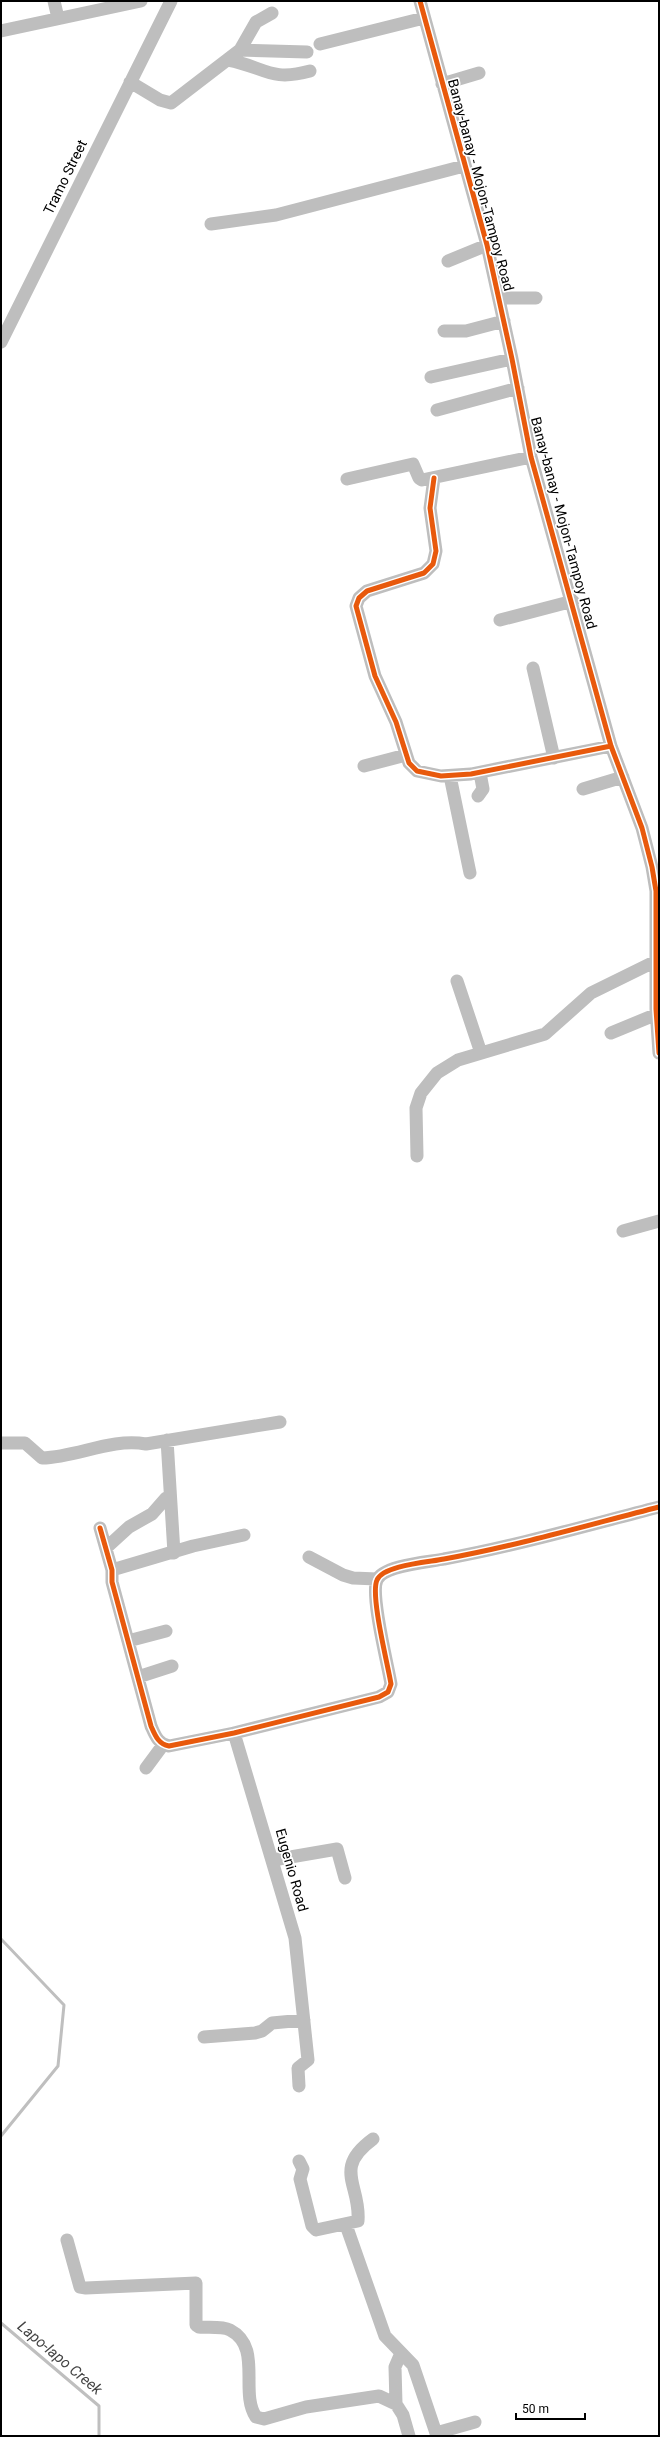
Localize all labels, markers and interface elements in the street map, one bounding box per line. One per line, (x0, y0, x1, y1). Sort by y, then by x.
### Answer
street label: Banay-banay - Mojon-Tampoy Road (445, 77, 517, 293)
street label: Tramo Street (40, 137, 90, 217)
street label: Banay-banay - Mojon-Tampoy Road (528, 415, 600, 631)
street label: Eugenio Road (273, 1827, 311, 1913)
water label: Lapo-lapo Creek (14, 2317, 106, 2399)
scale bar (516, 2395, 585, 2421)
text: 50 m (522, 2402, 549, 2416)

